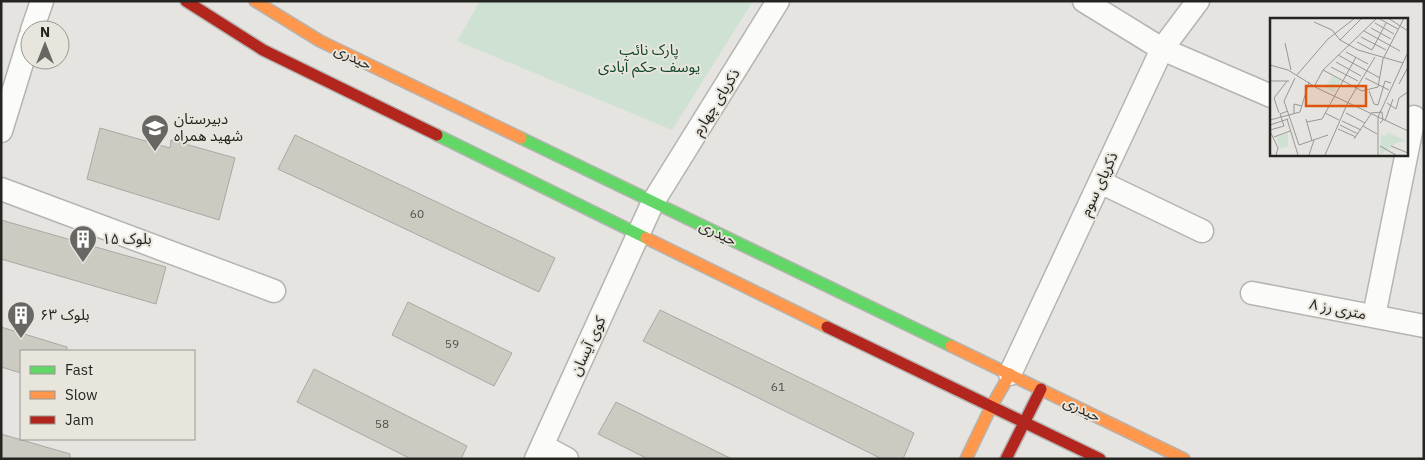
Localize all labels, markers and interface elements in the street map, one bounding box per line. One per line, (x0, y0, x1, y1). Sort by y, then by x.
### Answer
inset map (1270, 18, 1408, 155)
north arrow (20, 20, 70, 70)
text: N (40, 23, 50, 41)
street label: حیدری (331, 39, 375, 74)
park label: پارک نائب یوسف حکم آبادی (598, 40, 700, 78)
street label: ذکریای چهارم (687, 65, 745, 140)
place label: دبیرستان شهید همراه (174, 109, 243, 145)
school or university icon: دبیرستان شهید همراه (140, 113, 170, 152)
street label: ذکریای سوم (1075, 149, 1123, 220)
house number: 60 (410, 206, 424, 221)
street label: حیدری (696, 215, 740, 250)
building icon: بلوک ۱۵ (68, 224, 98, 263)
place label: بلوک ۱۵ (102, 229, 151, 248)
street label: ۸ متری رز (1308, 294, 1368, 323)
building icon: بلوک ۶۳ (6, 300, 36, 339)
place label: بلوک ۶۳ (40, 305, 89, 324)
street label: کوی آیسان (565, 312, 610, 379)
house number: 59 (445, 336, 459, 351)
legend (20, 350, 195, 440)
text: Fast (65, 360, 93, 379)
house number: 61 (771, 379, 785, 394)
text: Slow (65, 385, 98, 404)
street label: حیدری (1060, 391, 1104, 426)
text: Jam (65, 410, 94, 429)
house number: 58 (375, 416, 389, 431)

